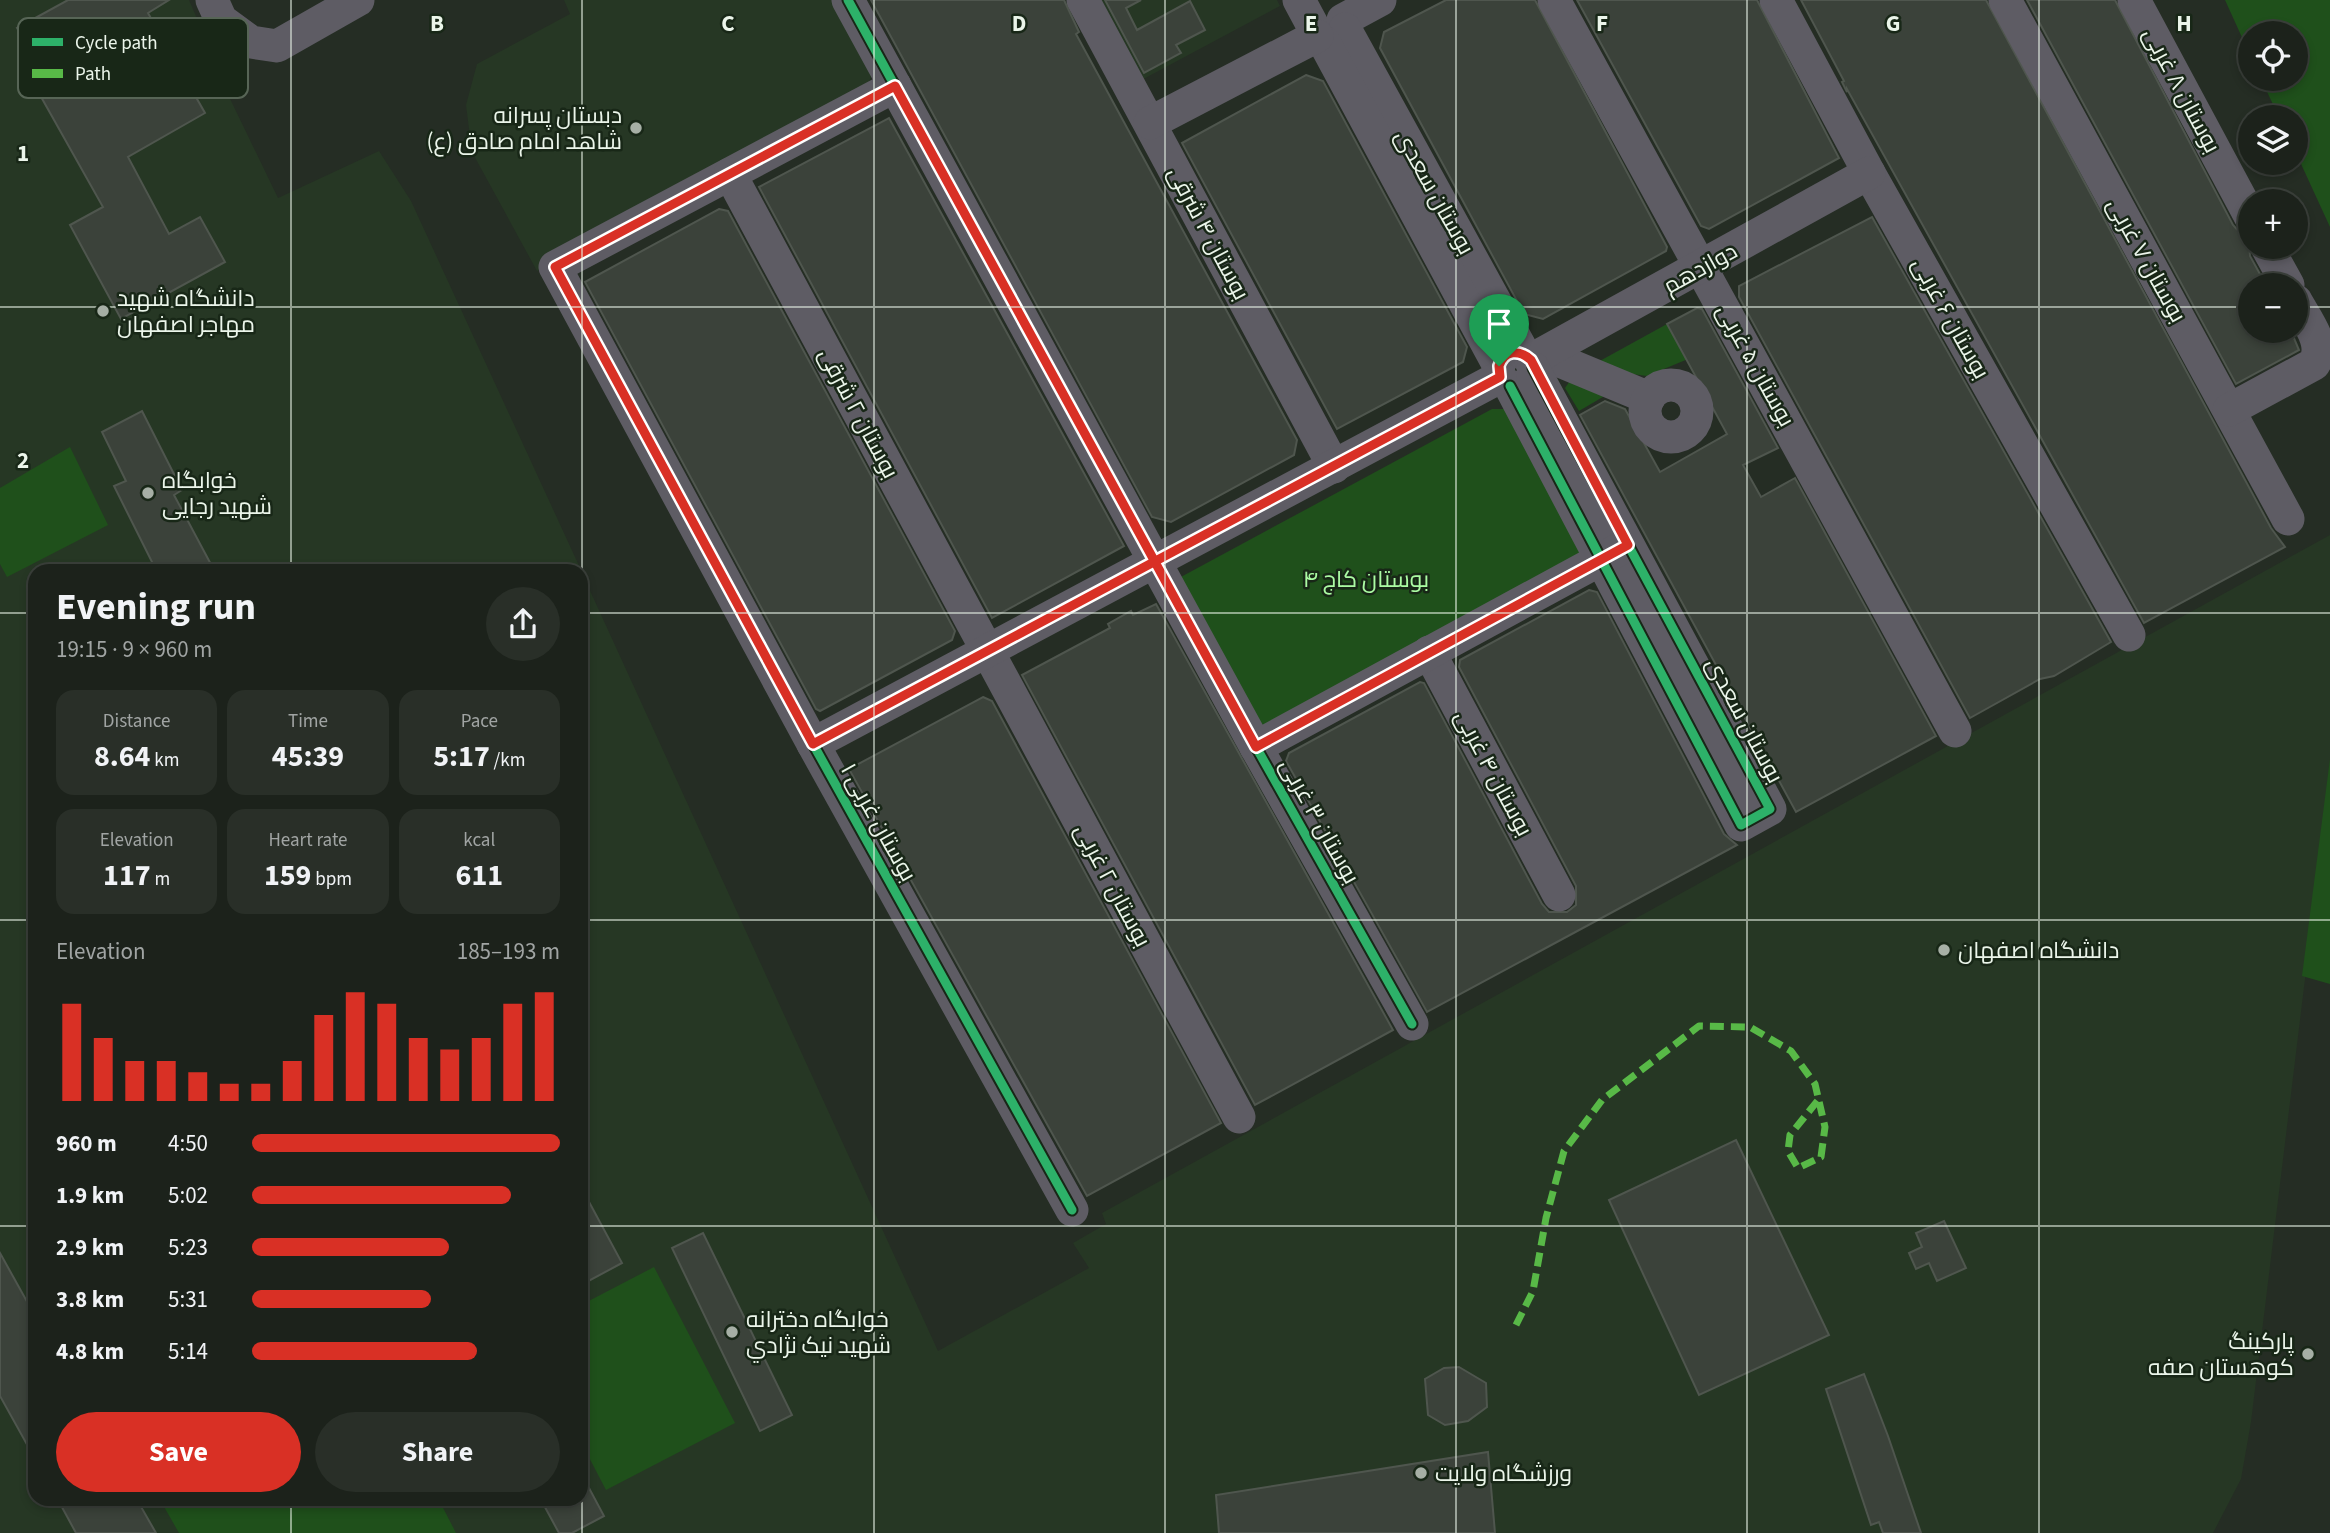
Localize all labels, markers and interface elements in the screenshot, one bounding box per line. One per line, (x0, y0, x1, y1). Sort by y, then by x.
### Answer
text: B (430, 7, 444, 40)
text: C (721, 7, 735, 40)
text: D (1012, 7, 1026, 40)
text: E (1305, 7, 1317, 40)
text: F (1596, 7, 1608, 40)
text: G (1886, 7, 1900, 40)
text: H (2176, 7, 2192, 40)
legend (18, 18, 248, 98)
map controls (2238, 21, 2308, 343)
button: locate (2238, 21, 2308, 91)
street label: بوستان ۸ غربی (2135, 22, 2228, 159)
text: Cycle path (75, 30, 157, 57)
text: Path (75, 61, 111, 88)
place label: دبستان پسرانه شاهد امام صادق (ع) (426, 99, 622, 158)
button: layers (2238, 105, 2308, 175)
marker: دبستان پسرانه شاهد امام صادق (ع) (628, 120, 644, 136)
street label: بوستان سعدی (1387, 124, 1483, 261)
text: 1 (17, 137, 29, 170)
street label: بوستان ۴ شرقی (1159, 161, 1258, 306)
button: + (2238, 189, 2308, 259)
street label: بوستان ۷ غربی (2099, 192, 2194, 329)
street label: دوازدهم (1657, 235, 1743, 302)
street label: بوستان ۶ غربی (1904, 251, 1998, 385)
button: − (2238, 273, 2308, 343)
place label: دانشگاه شهید مهاجر اصفهان (117, 282, 255, 341)
pin (1469, 294, 1529, 366)
street label: بوستان ۵ غربی (1708, 298, 1803, 433)
marker: دانشگاه شهید مهاجر اصفهان (95, 303, 111, 319)
icon: arrive (1480, 305, 1518, 343)
street label: بوستان ۲ شرقی (810, 342, 907, 485)
text: 2 (17, 444, 29, 477)
place label: خوابگاه شهید رجایی (162, 464, 272, 523)
marker: خوابگاه شهید رجایی (140, 485, 156, 501)
park label: بوستان کاج ۴ (1303, 563, 1429, 596)
text: Evening run (56, 580, 256, 634)
button: share (486, 587, 560, 661)
text: 19:15 · 9 × 960 m (56, 633, 212, 666)
street label: بوستان سعدی (1697, 651, 1792, 789)
street label: بوستان ۴ غربی (1446, 704, 1541, 842)
text: Distance (103, 708, 170, 735)
text: Time (288, 708, 328, 735)
text: Pace (461, 708, 498, 735)
text: 8.64 (94, 735, 150, 778)
text: 45:39 (272, 735, 344, 778)
text: 5:17 (433, 735, 490, 778)
text: km (150, 747, 179, 774)
text: /km (490, 747, 525, 774)
street label: بوستان ۳ غربی (1271, 752, 1368, 890)
street label: بوستان غربی ۱ (832, 757, 925, 887)
street label: بوستان ۲ غربی (1066, 818, 1159, 953)
text: Elevation (100, 827, 174, 854)
text: Heart rate (268, 827, 347, 854)
text: kcal (463, 827, 495, 854)
text: 117 (103, 854, 151, 897)
text: 159 (264, 854, 311, 897)
text: 611 (456, 854, 503, 897)
text: m (151, 866, 170, 893)
text: bpm (311, 866, 352, 893)
place label: دانشگاه اصفهان (1958, 934, 2119, 967)
text: Elevation (56, 935, 146, 968)
text: 185–193 m (457, 935, 560, 968)
marker: دانشگاه اصفهان (1936, 942, 1952, 958)
text: 960 m (56, 1127, 117, 1160)
text: 4:50 (168, 1127, 208, 1160)
text: 1.9 km (56, 1179, 124, 1212)
text: 5:02 (168, 1179, 208, 1212)
text: 2.9 km (56, 1231, 124, 1264)
text: 5:23 (168, 1231, 208, 1264)
text: 3.8 km (56, 1283, 124, 1316)
text: 5:31 (168, 1283, 208, 1316)
place label: خوابگاه دخترانه شهيد نيک نژادي (746, 1303, 891, 1363)
marker: خوابگاه دخترانه شهيد نيک نژادي (724, 1324, 740, 1340)
place label: پارکینگ کوهستان صفه (2148, 1325, 2294, 1384)
text: 4.8 km (56, 1335, 124, 1368)
text: 5:14 (168, 1335, 208, 1368)
marker: پارکینگ کوهستان صفه (2300, 1346, 2316, 1362)
button: Save (56, 1412, 301, 1492)
button: Share (315, 1412, 560, 1492)
place label: ورزشگاه ولایت (1435, 1457, 1572, 1490)
marker: ورزشگاه ولایت (1413, 1465, 1429, 1481)

